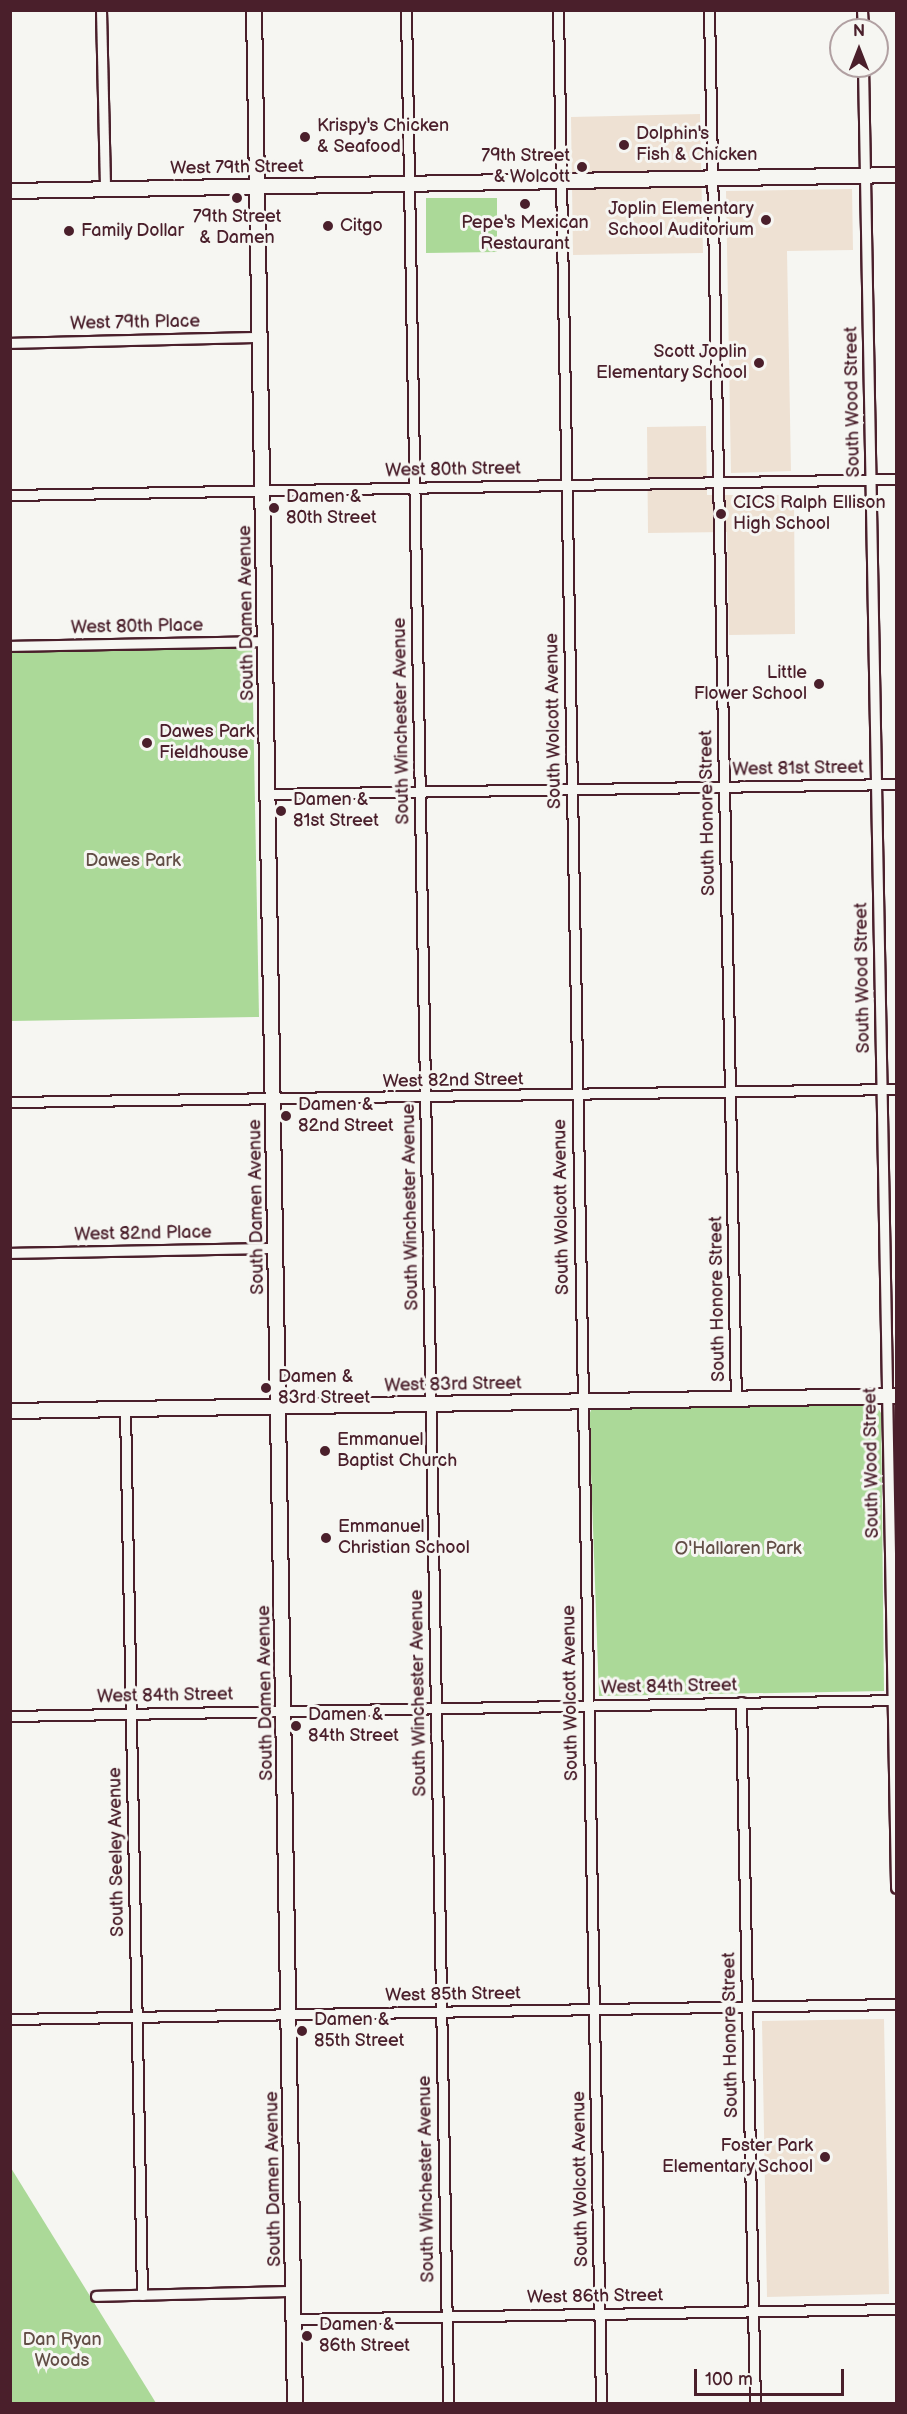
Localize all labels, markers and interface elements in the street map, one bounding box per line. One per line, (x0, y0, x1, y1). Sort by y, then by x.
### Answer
north arrow (829, 18, 889, 78)
text: N (853, 22, 865, 41)
place label: Krispy's Chicken & Seafood (317, 116, 449, 158)
place label: Dolphin's Fish & Chicken (636, 124, 757, 166)
marker: Krispy's Chicken & Seafood (298, 130, 312, 144)
marker: Dolphin's Fish & Chicken (617, 138, 631, 152)
place label: 79th Street & Wolcott (481, 146, 570, 188)
street label: West 79th Street (170, 156, 304, 180)
marker: 79th Street & Wolcott (575, 160, 589, 174)
marker: 79th Street & Damen (230, 191, 244, 205)
marker: Pepe's Mexican Restaurant (518, 197, 532, 211)
place label: Joplin Elementary School Auditorium (608, 199, 754, 242)
place label: 79th Street & Damen (192, 207, 282, 250)
place label: Pepe's Mexican Restaurant (461, 213, 589, 256)
marker: Joplin Elementary School Auditorium (759, 213, 773, 227)
place label: Citgo (340, 215, 383, 237)
marker: Citgo (321, 219, 335, 233)
place label: Family Dollar (81, 220, 185, 242)
marker: Family Dollar (62, 224, 76, 238)
street label: West 79th Place (70, 311, 200, 335)
street label: South Wood Street (841, 326, 865, 478)
place label: Scott Joplin Elementary School (594, 342, 747, 385)
marker: Scott Joplin Elementary School (752, 356, 766, 370)
street label: West 80th Street (385, 458, 521, 482)
place label: Damen & 80th Street (286, 487, 377, 530)
place label: CICS Ralph Ellison High School (733, 493, 886, 536)
marker: Damen & 80th Street (267, 501, 281, 515)
marker: CICS Ralph Ellison High School (714, 507, 728, 521)
street label: South Damen Avenue (235, 525, 259, 701)
street label: West 80th Place (71, 615, 203, 639)
street label: South Winchester Avenue (389, 617, 415, 825)
street label: South Wolcott Avenue (542, 632, 566, 810)
place label: Little Flower School (693, 663, 807, 706)
marker: Little Flower School (812, 677, 826, 691)
place label: Dawes Park Fieldhouse (159, 722, 255, 764)
street label: South Honore Street (696, 730, 720, 896)
marker: Dawes Park Fieldhouse (140, 736, 154, 750)
street label: West 81st Street (732, 757, 864, 781)
place label: Damen & 81st Street (293, 790, 379, 832)
marker: Damen & 81st Street (274, 804, 288, 818)
park label: Dawes Park (85, 850, 181, 872)
street label: South Wood Street (851, 902, 875, 1054)
street label: West 82nd Street (382, 1069, 524, 1093)
place label: Damen & 82nd Street (298, 1095, 394, 1138)
street label: South Winchester Avenue (398, 1103, 424, 1311)
marker: Damen & 82nd Street (279, 1109, 293, 1123)
street label: South Wolcott Avenue (550, 1118, 574, 1296)
street label: South Damen Avenue (245, 1119, 269, 1295)
street label: South Honore Street (706, 1216, 730, 1382)
street label: West 82nd Place (74, 1222, 212, 1246)
place label: Damen & 83rd Street (278, 1367, 370, 1410)
street label: West 83rd Street (384, 1373, 522, 1397)
marker: Damen & 83rd Street (259, 1381, 273, 1395)
street label: South Wood Street (860, 1387, 884, 1539)
place label: Emmanuel Baptist Church (337, 1430, 457, 1472)
marker: Emmanuel Baptist Church (318, 1444, 332, 1458)
place label: Emmanuel Christian School (338, 1517, 470, 1559)
marker: Emmanuel Christian School (319, 1531, 333, 1545)
park label: O'Hallaren Park (674, 1538, 802, 1560)
street label: South Winchester Avenue (406, 1589, 432, 1797)
street label: South Wolcott Avenue (559, 1604, 583, 1782)
street label: South Damen Avenue (254, 1605, 278, 1781)
street label: West 84th Street (601, 1675, 737, 1699)
street label: West 84th Street (97, 1684, 233, 1708)
place label: Damen & 84th Street (308, 1705, 399, 1748)
marker: Damen & 84th Street (289, 1719, 303, 1733)
street label: South Seeley Avenue (105, 1766, 129, 1938)
street label: South Honore Street (719, 1952, 743, 2118)
street label: West 85th Street (385, 1983, 521, 2007)
place label: Damen & 85th Street (314, 2010, 405, 2052)
marker: Damen & 85th Street (295, 2024, 309, 2038)
street label: South Winchester Avenue (414, 2075, 440, 2283)
street label: South Wolcott Avenue (569, 2090, 593, 2268)
street label: South Damen Avenue (262, 2091, 286, 2267)
place label: Foster Park Elementary School (660, 2136, 813, 2178)
marker: Foster Park Elementary School (818, 2150, 832, 2164)
street label: West 86th Street (527, 2285, 663, 2309)
place label: Damen & 86th Street (319, 2315, 410, 2358)
marker: Damen & 86th Street (300, 2329, 314, 2343)
park label: Dan Ryan Woods (22, 2330, 102, 2372)
scale bar (697, 2357, 847, 2395)
text: 100 m (705, 2369, 753, 2390)

